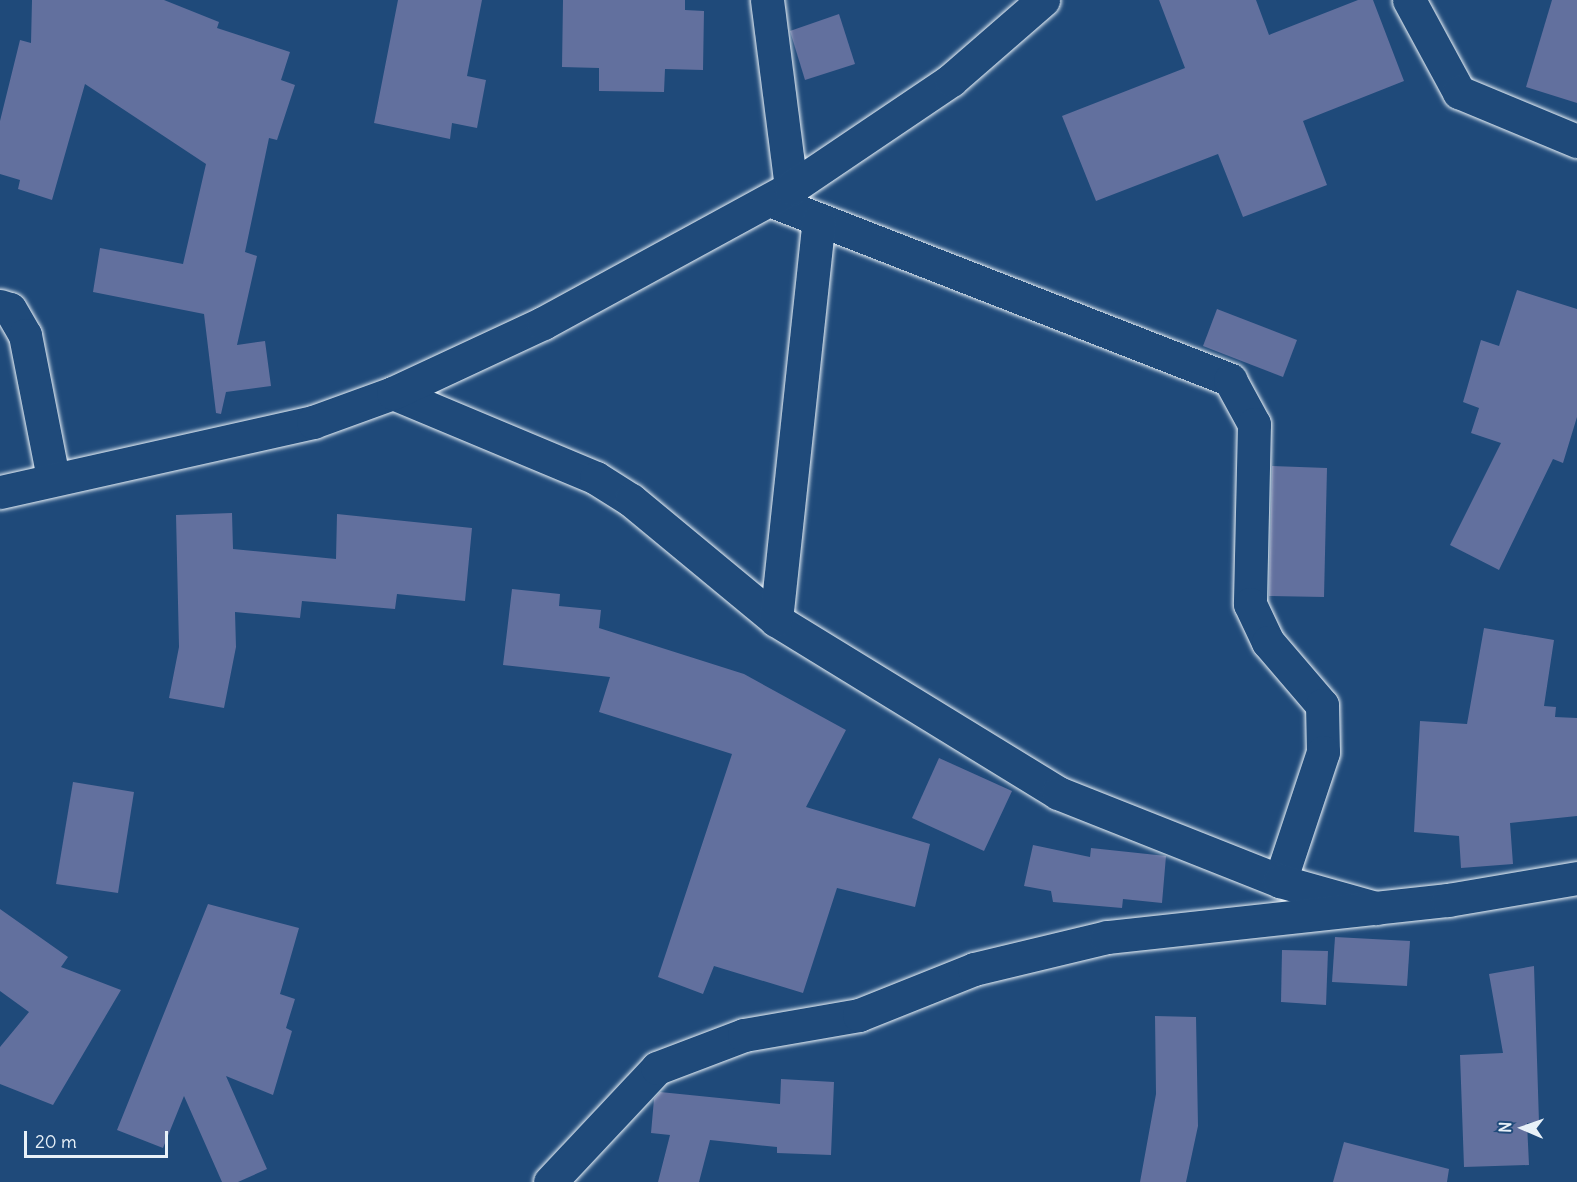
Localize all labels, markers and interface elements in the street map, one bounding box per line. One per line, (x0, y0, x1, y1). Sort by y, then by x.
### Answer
north arrow (1493, 1098, 1553, 1158)
scale bar (27, 1119, 171, 1157)
text: N (1495, 1121, 1515, 1133)
text: 20 m (35, 1130, 77, 1153)

